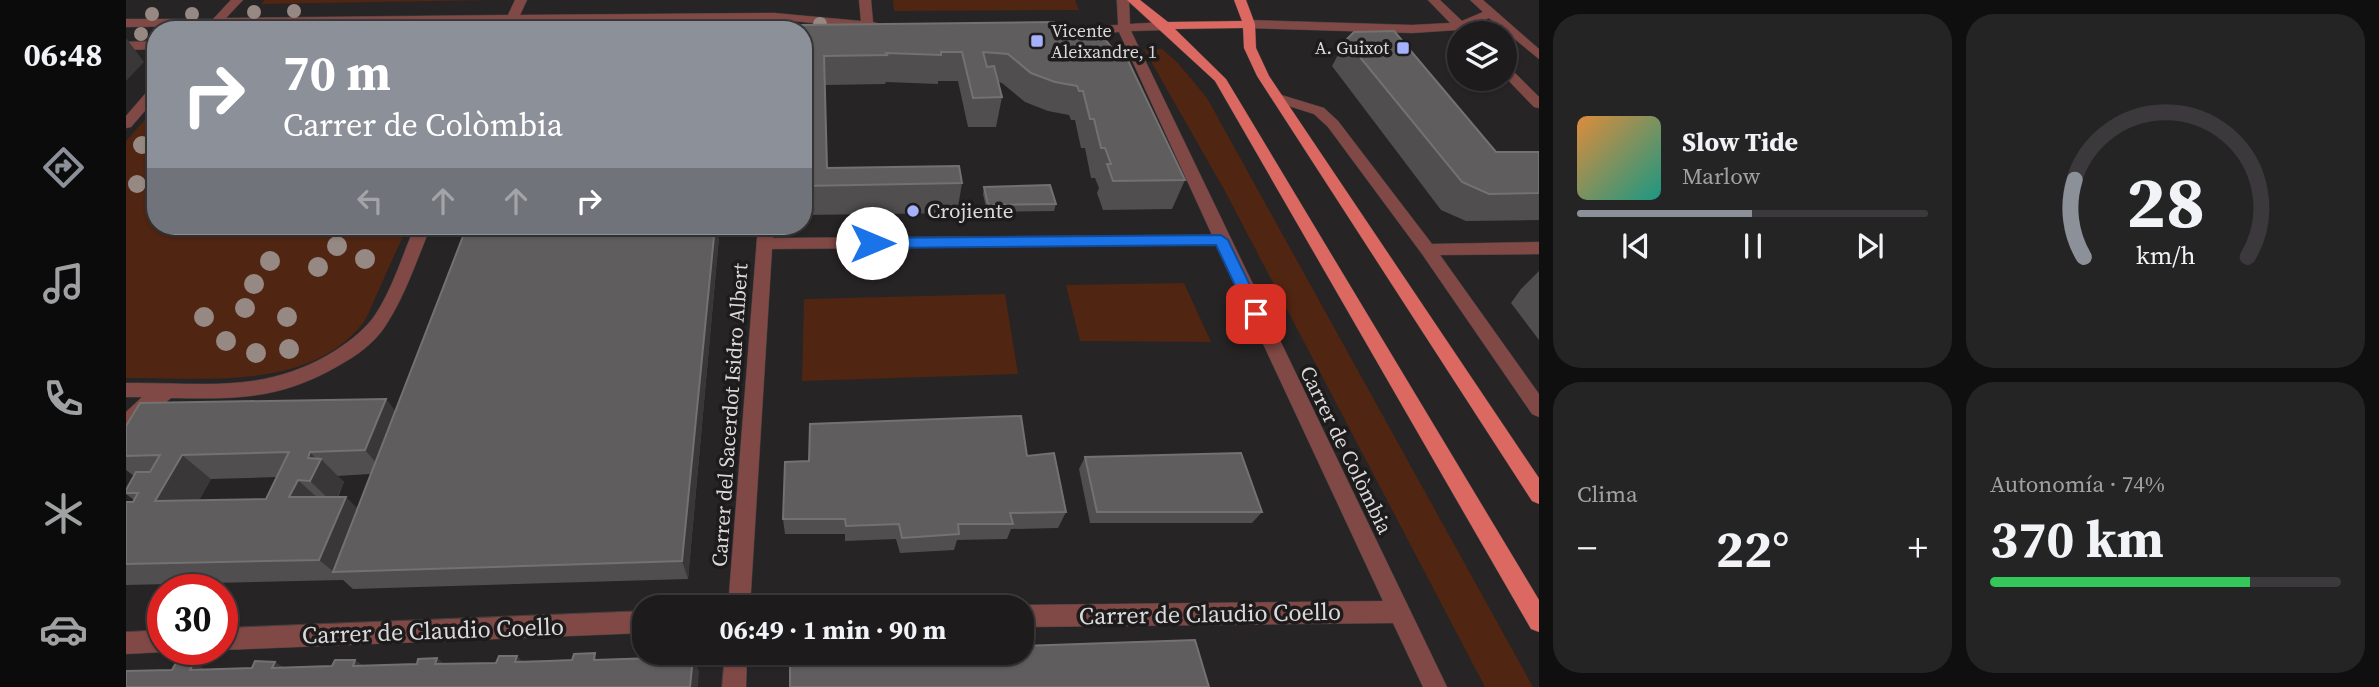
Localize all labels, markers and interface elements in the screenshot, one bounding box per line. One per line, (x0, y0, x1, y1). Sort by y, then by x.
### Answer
place label: Vicente Aleixandre, 1 (1051, 18, 1157, 64)
map controls (1447, 21, 1517, 91)
button: layers (1447, 21, 1517, 91)
text: 06:48 (24, 33, 102, 77)
marker: Vicente Aleixandre, 1 (1029, 33, 1045, 49)
place label: A. Guixot (1315, 35, 1389, 60)
text: 70 m (283, 39, 391, 106)
marker: A. Guixot (1395, 40, 1411, 56)
icon: right (168, 49, 259, 140)
text: Carrer de Colòmbia (283, 103, 563, 147)
text: Slow Tide (1682, 124, 1798, 160)
icon: directions (39, 143, 88, 192)
text: 28 (2126, 152, 2205, 251)
text: Marlow (1682, 160, 1760, 192)
icon: left (351, 182, 389, 220)
icon: ahead (424, 182, 462, 220)
icon: ahead (497, 182, 535, 220)
icon: right (570, 182, 608, 220)
place label: Crojiente (927, 196, 1013, 225)
marker: Crojiente (905, 203, 921, 219)
position arrow (835, 206, 909, 280)
icon: previous (1617, 227, 1655, 265)
icon: pause (1734, 227, 1772, 265)
icon: next (1851, 227, 1889, 265)
text: km/h (2136, 238, 2195, 272)
icon: music (39, 259, 88, 308)
street label: Carrer del Sacerdot Isidro Albert (704, 262, 755, 568)
pin (1226, 284, 1286, 344)
icon: arrive (1237, 295, 1275, 333)
street label: Carrer de Colòmbia (1293, 361, 1400, 539)
icon: phone (39, 374, 88, 423)
text: Autonomía · 74% (1990, 468, 2165, 500)
text: Clima (1577, 478, 1638, 510)
icon: climate (39, 489, 88, 538)
text: 370 km (1990, 503, 2164, 574)
text: 22° (1716, 513, 1789, 584)
text: − (1577, 522, 1597, 574)
text: + (1908, 522, 1928, 574)
speed limit sign: 30 (147, 574, 238, 665)
street label: Carrer de Claudio Coello (1079, 595, 1341, 632)
icon: car (39, 605, 88, 654)
street label: Carrer de Claudio Coello (301, 609, 565, 652)
text: 06:49 · 1 min · 90 m (720, 612, 946, 648)

